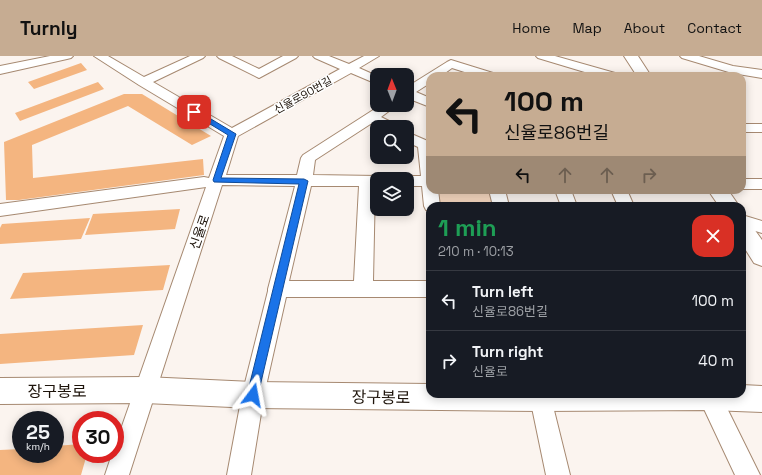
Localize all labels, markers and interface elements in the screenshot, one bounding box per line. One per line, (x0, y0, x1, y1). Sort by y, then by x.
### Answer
text: Turnly (20, 16, 78, 41)
text: Home (512, 19, 550, 37)
text: Map (572, 19, 602, 37)
text: About (624, 19, 665, 37)
text: Contact (687, 19, 742, 37)
north arrow (370, 68, 414, 112)
map controls (370, 68, 414, 216)
street label: 신율로90번길 (271, 73, 335, 117)
text: 100 m (504, 83, 584, 119)
icon: left (438, 88, 490, 140)
pin (177, 95, 211, 129)
icon: arrive (183, 101, 205, 123)
button: search (370, 120, 414, 164)
text: 신율로86번길 (504, 121, 609, 144)
icon: left (512, 164, 534, 186)
icon: ahead (554, 164, 576, 186)
icon: ahead (596, 164, 618, 186)
icon: right (638, 164, 660, 186)
button: layers (370, 172, 414, 216)
street label: 신율로 (186, 212, 213, 252)
text: 1 min (438, 212, 497, 243)
button: close (692, 215, 734, 257)
text: 210 m · 10:13 (438, 243, 514, 260)
text: Turn left (472, 282, 534, 301)
icon: left (438, 290, 460, 312)
text: 100 m (692, 291, 734, 310)
text: 신율로86번길 (472, 303, 548, 320)
text: Turn right (472, 342, 543, 361)
icon: right (438, 350, 460, 372)
text: 40 m (698, 351, 734, 370)
text: 신율로 (472, 363, 508, 380)
position arrow (232, 374, 274, 416)
street label: 장구봉로 (28, 381, 87, 402)
street label: 장구봉로 (351, 386, 411, 409)
speed limit sign: 30 (72, 411, 124, 463)
text: 25 (26, 419, 50, 445)
text: km/h (26, 440, 50, 453)

